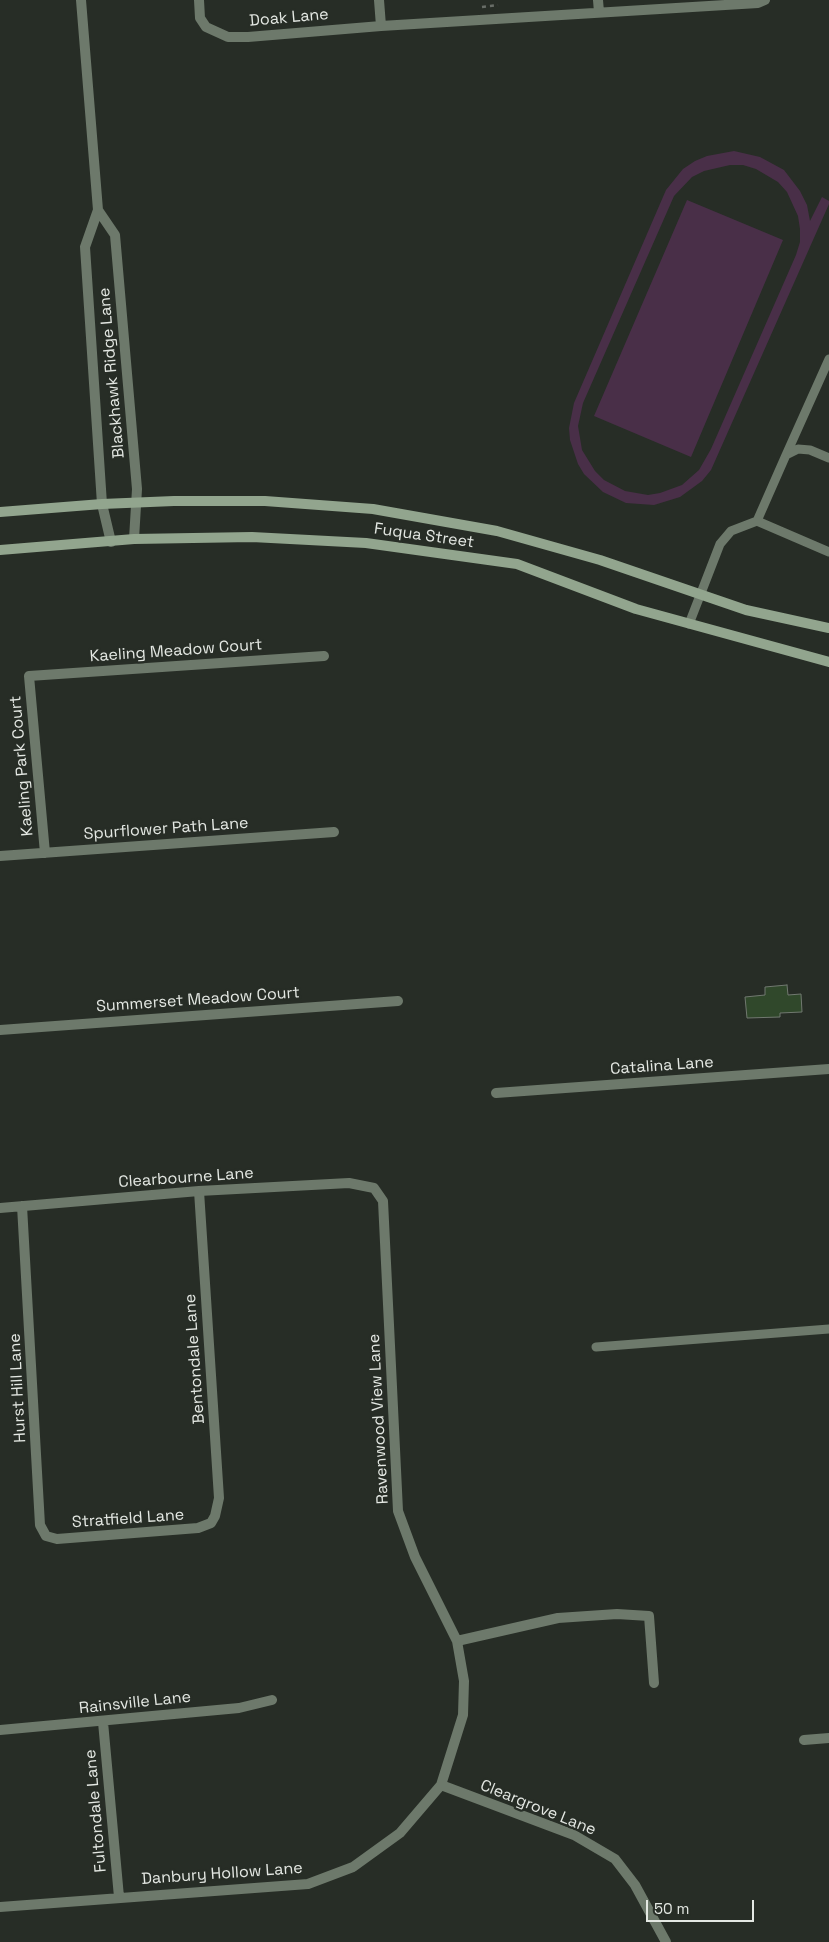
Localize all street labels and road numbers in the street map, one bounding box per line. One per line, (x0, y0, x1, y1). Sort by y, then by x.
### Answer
street label: Doak Lane (248, 5, 330, 31)
street label: Blackhawk Ridge Lane (95, 287, 129, 459)
street label: Fuqua Street (373, 519, 475, 553)
street label: Kaeling Meadow Court (89, 635, 263, 667)
street label: Kaeling Park Court (6, 695, 38, 837)
street label: Spurflower Path Lane (83, 814, 249, 844)
street label: Summerset Meadow Court (96, 983, 300, 1017)
street label: Catalina Lane (610, 1053, 714, 1079)
street label: Clearbourne Lane (118, 1164, 254, 1192)
street label: Bentondale Lane (181, 1293, 209, 1425)
street label: Hurst Hill Lane (6, 1333, 30, 1443)
street label: Ravenwood View Lane (365, 1333, 393, 1505)
street label: Stratfield Lane (71, 1506, 185, 1532)
street label: Rainsville Lane (78, 1688, 192, 1718)
street label: Fultondale Lane (81, 1749, 111, 1873)
street label: Cleargrove Lane (477, 1776, 599, 1840)
street label: Danbury Hollow Lane (141, 1859, 303, 1889)

